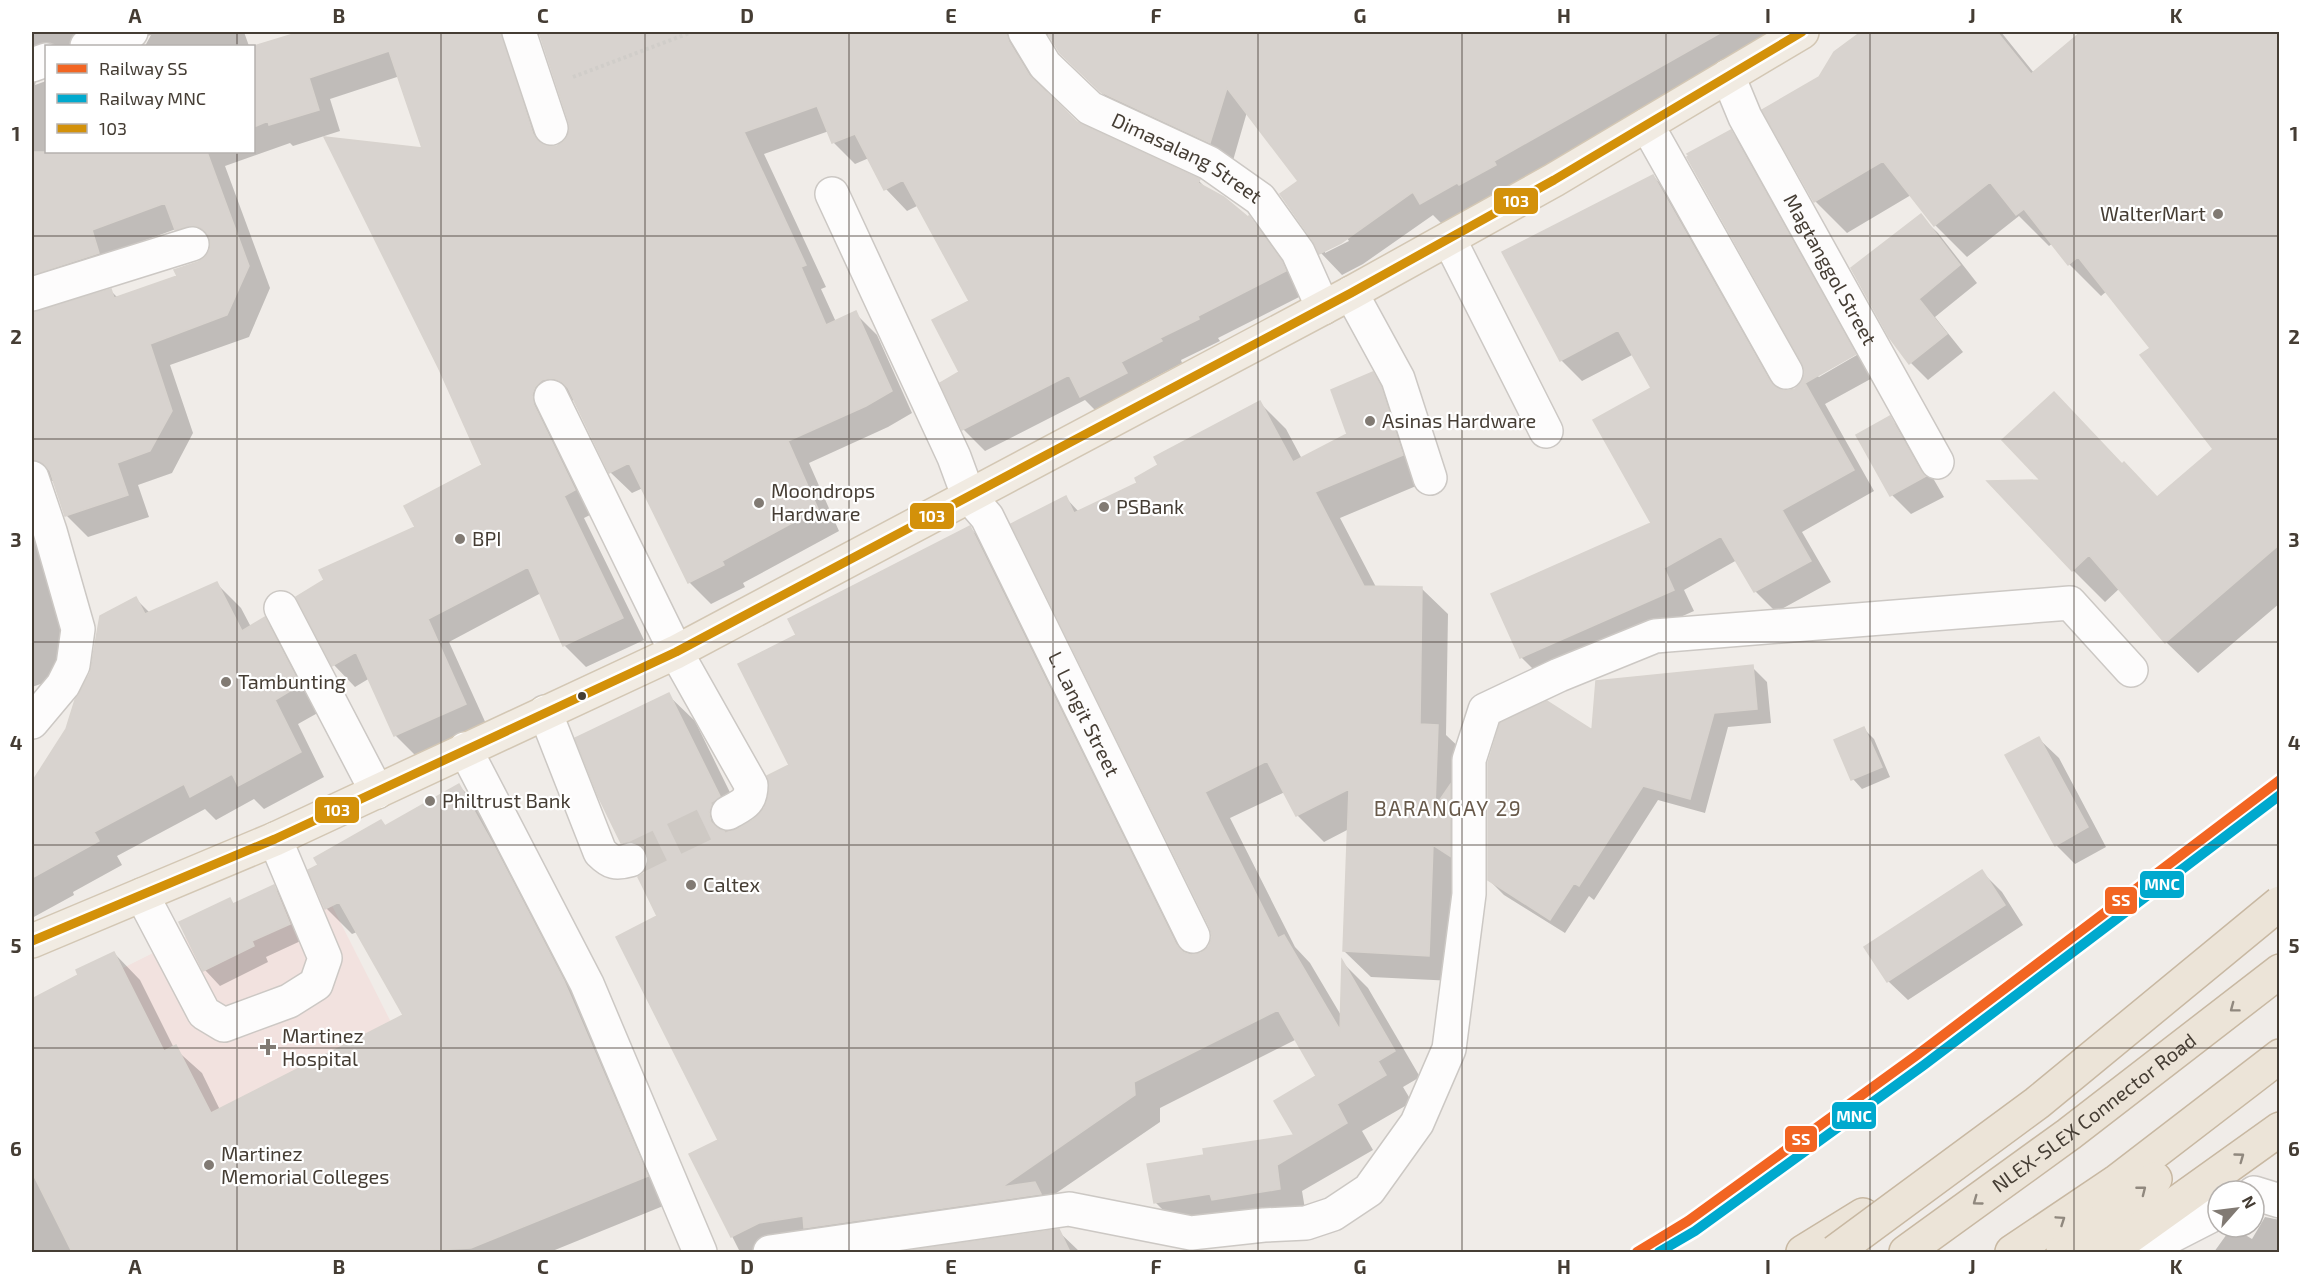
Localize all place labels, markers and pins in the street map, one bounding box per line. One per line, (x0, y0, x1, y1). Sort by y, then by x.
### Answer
place label: WalterMart (2100, 201, 2206, 225)
marker: WalterMart (2211, 207, 2225, 221)
place label: Asinas Hardware (1382, 408, 1536, 432)
marker: Asinas Hardware (1363, 414, 1377, 428)
place label: Moondrops Hardware (771, 478, 875, 525)
place label: PSBank (1116, 494, 1184, 518)
marker: Moondrops Hardware (752, 496, 766, 510)
marker: PSBank (1097, 500, 1111, 514)
place label: BPI (472, 526, 501, 550)
marker: BPI (453, 532, 467, 546)
place label: Tambunting (238, 669, 346, 693)
marker: Tambunting (219, 675, 233, 689)
unlabelled marker (576, 690, 588, 702)
place label: Philtrust Bank (442, 788, 571, 812)
marker: Philtrust Bank (423, 794, 437, 808)
place label: Caltex (703, 872, 761, 896)
marker: Caltex (684, 878, 698, 892)
place label: Martinez Hospital (282, 1023, 364, 1070)
marker: Martinez Hospital (259, 1038, 277, 1056)
place label: Martinez Memorial Colleges (221, 1141, 389, 1188)
marker: Martinez Memorial Colleges (202, 1158, 216, 1172)

